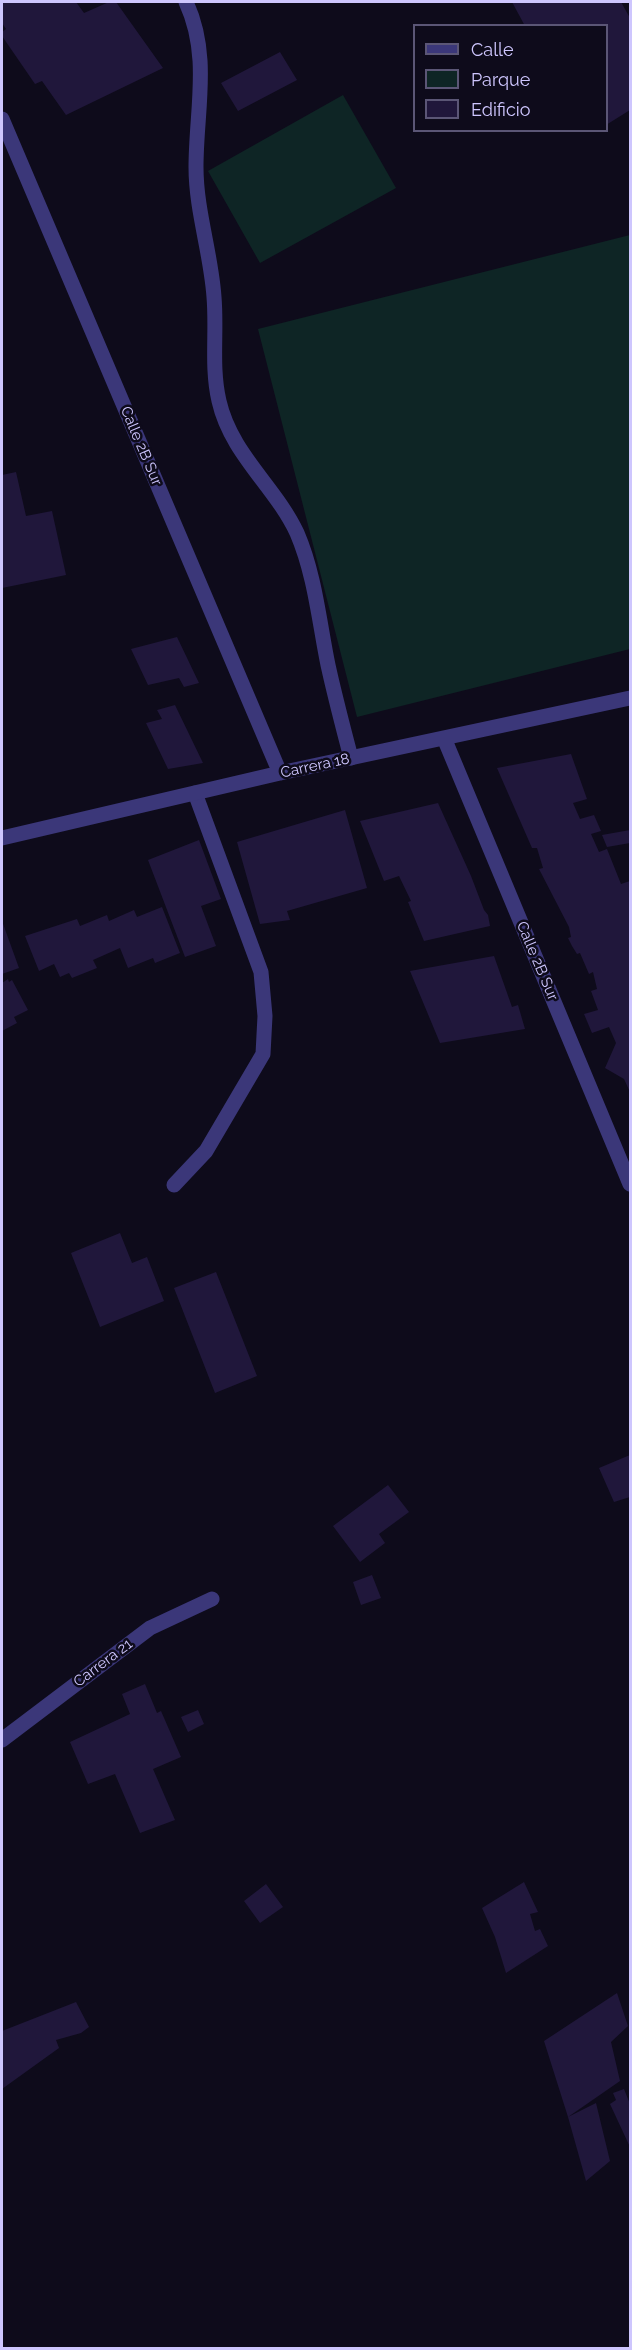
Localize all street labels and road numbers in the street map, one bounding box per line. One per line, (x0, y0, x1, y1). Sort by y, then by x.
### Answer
street label: Calle 2B Sur (116, 404, 166, 488)
street label: Carrera 18 (279, 750, 351, 782)
street label: Calle 2B Sur (512, 919, 562, 1003)
street label: Carrera 21 (70, 1635, 136, 1691)

